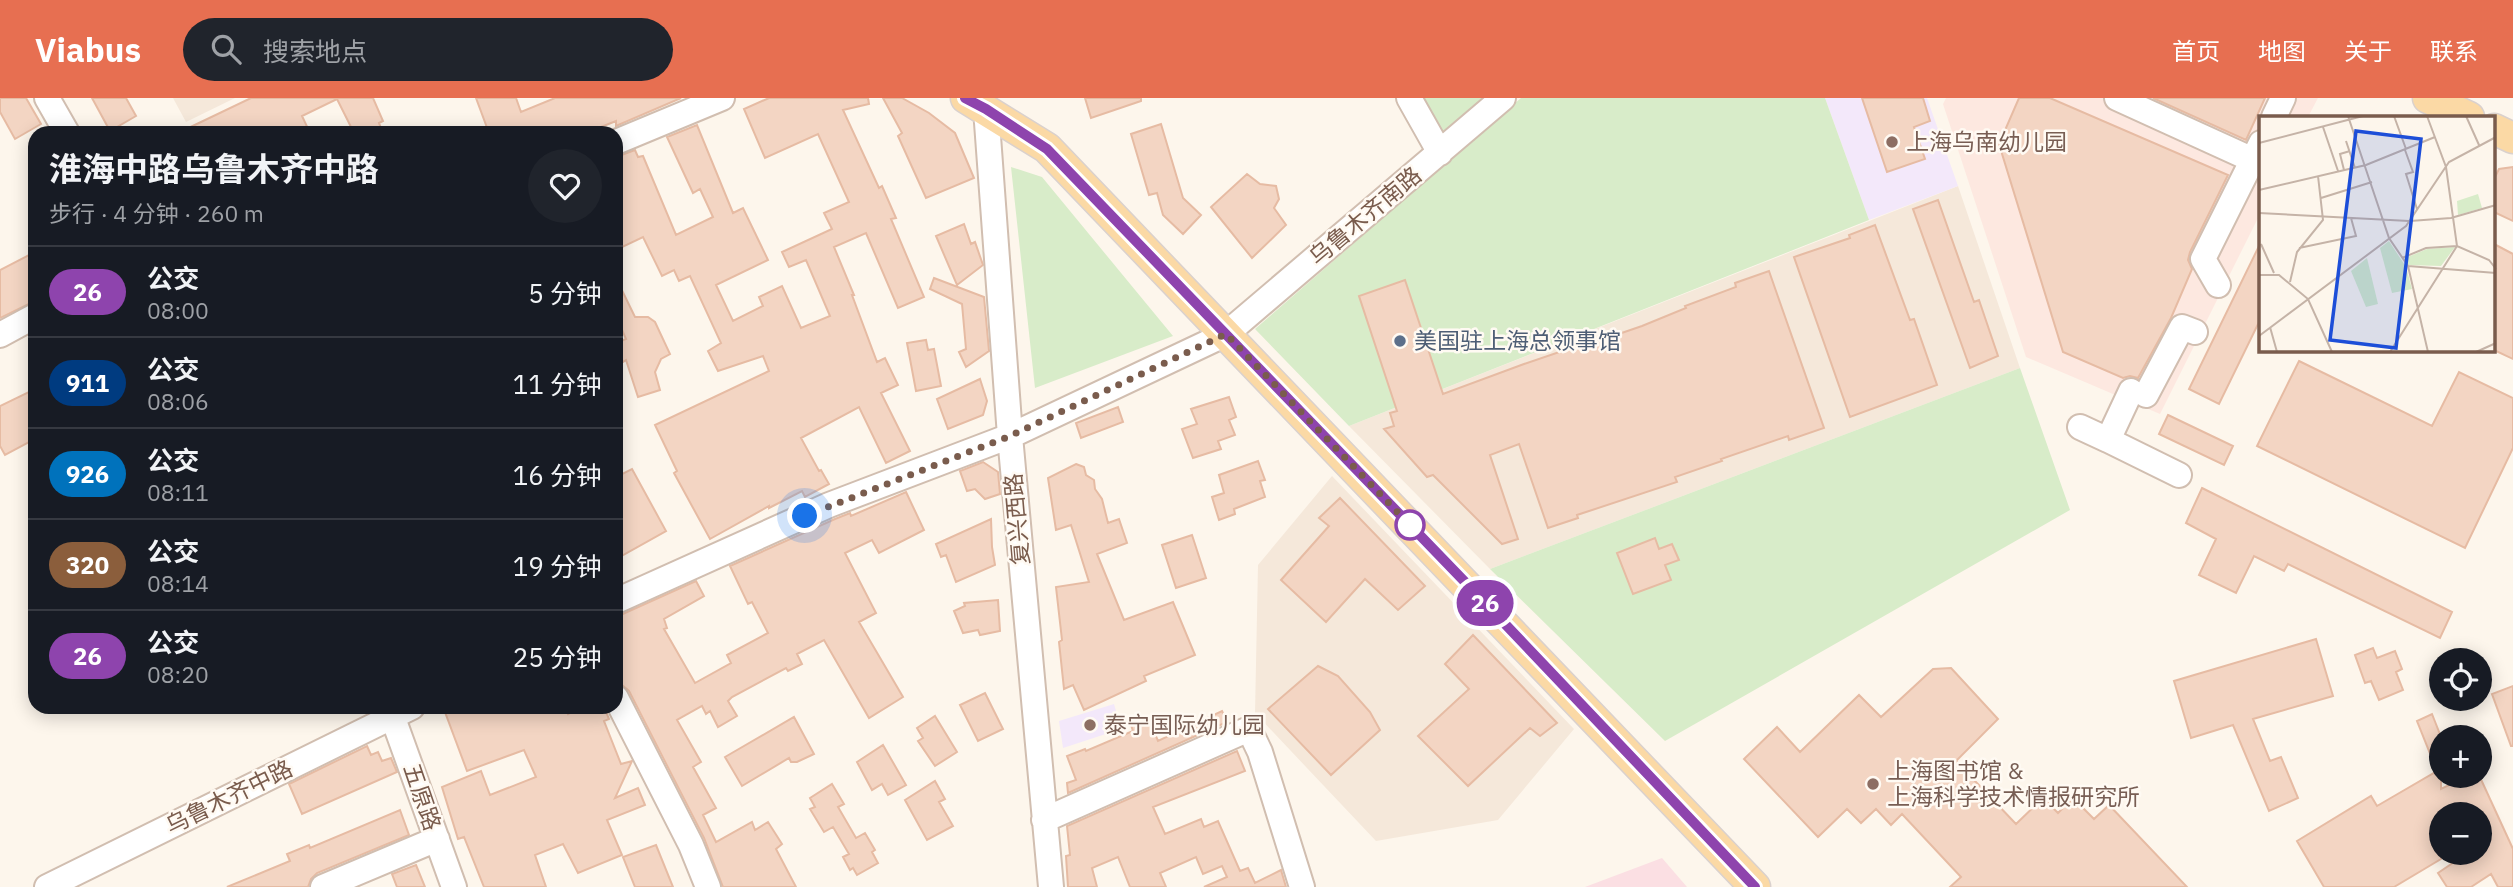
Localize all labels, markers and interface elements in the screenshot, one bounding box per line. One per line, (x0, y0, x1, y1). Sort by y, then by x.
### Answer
search box (183, 18, 673, 81)
text: Viabus (35, 28, 141, 71)
icon: search (207, 30, 245, 68)
text: 搜索地点 (263, 34, 367, 68)
text: 首页 (2172, 35, 2220, 67)
text: 地图 (2258, 35, 2306, 67)
text: 关于 (2344, 35, 2392, 67)
text: 联系 (2430, 35, 2478, 67)
inset map (2259, 116, 2496, 352)
place label: 上海乌南幼儿园 (1906, 126, 2067, 156)
marker: 上海乌南幼儿园 (1884, 134, 1900, 150)
text: 淮海中路乌鲁木齐中路 (49, 147, 379, 190)
button: heart (528, 149, 602, 223)
street label: 乌鲁木齐南路 (1302, 159, 1427, 271)
text: 步行 · 4 分钟 · 260 m (49, 198, 264, 228)
text: 公交 (147, 261, 199, 295)
text: 26 (73, 276, 102, 308)
text: 5 分钟 (528, 276, 602, 310)
text: 08:00 (147, 295, 209, 325)
place label: 美国驻上海总领事馆 (1414, 325, 1621, 355)
marker: 美国驻上海总领事馆 (1392, 333, 1408, 349)
text: 公交 (147, 352, 199, 386)
text: 911 (66, 367, 109, 399)
text: 11 分钟 (513, 367, 602, 401)
text: 08:06 (147, 386, 209, 416)
text: 公交 (147, 443, 199, 477)
text: 926 (66, 458, 109, 490)
text: 16 分钟 (513, 458, 602, 492)
street label: 复兴西路 (997, 472, 1035, 566)
text: 08:11 (147, 477, 209, 507)
your location (787, 498, 822, 533)
unlabelled marker (1395, 510, 1425, 540)
text: 公交 (147, 534, 199, 568)
text: 320 (66, 549, 109, 581)
text: 19 分钟 (513, 549, 602, 583)
text: 08:14 (147, 568, 209, 598)
line badge: 26 (1454, 580, 1516, 626)
text: 26 (1471, 587, 1499, 619)
text: 公交 (147, 625, 199, 659)
text: 26 (73, 640, 102, 672)
text: 25 分钟 (513, 640, 602, 674)
map controls (2429, 648, 2492, 865)
button: locate (2429, 648, 2492, 711)
text: 08:20 (147, 659, 209, 689)
place label: 泰宁国际幼儿园 (1104, 709, 1265, 739)
marker: 泰宁国际幼儿园 (1082, 717, 1098, 733)
button: + (2429, 725, 2492, 788)
street label: 乌鲁木齐中路 (160, 752, 297, 840)
place label: 上海图书馆 & 上海科学技术情报研究所 (1887, 755, 2140, 811)
street label: 五原路 (398, 759, 448, 834)
marker: 上海图书馆 & 上海科学技术情报研究所 (1865, 776, 1881, 792)
button: − (2429, 802, 2492, 865)

